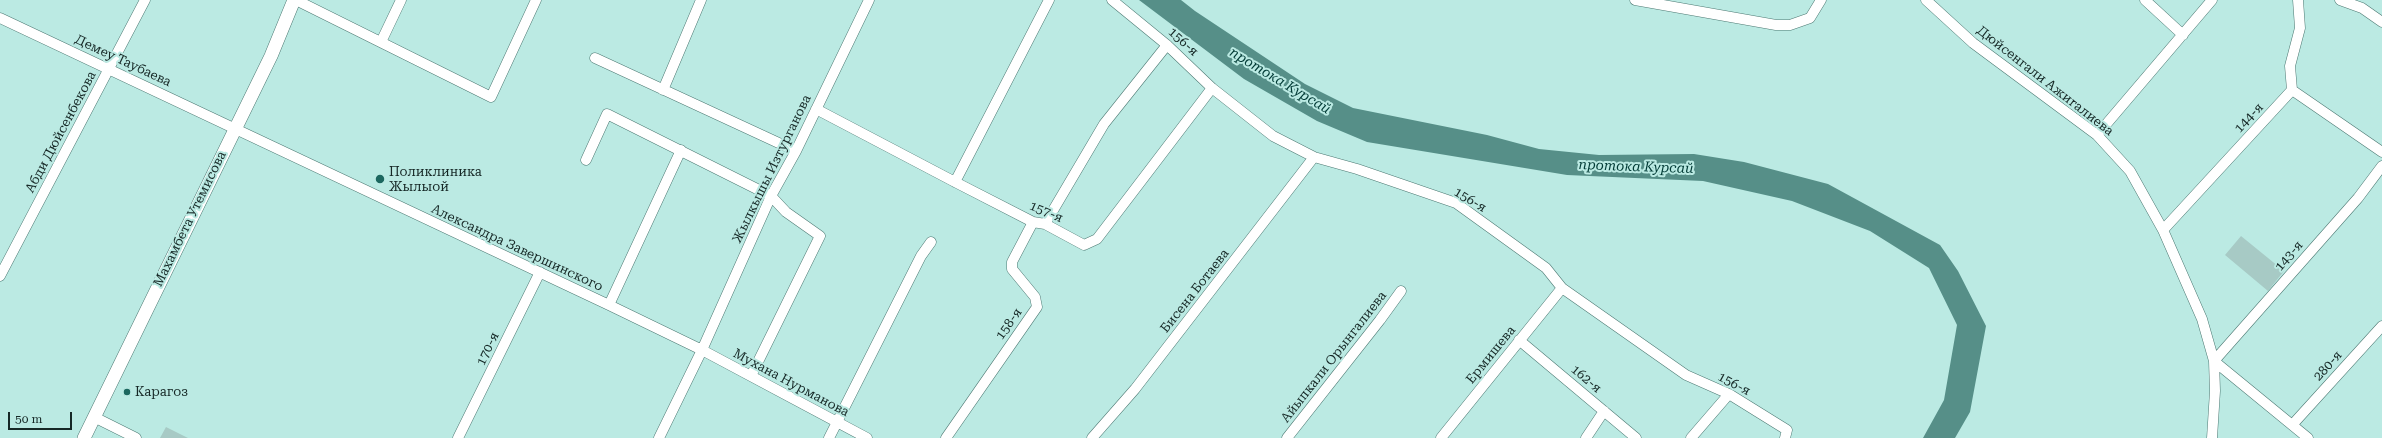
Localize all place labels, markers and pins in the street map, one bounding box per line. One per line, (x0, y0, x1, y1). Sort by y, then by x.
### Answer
place label: Поликлиника Жылыой (389, 164, 482, 195)
marker: Поликлиника Жылыой (374, 173, 386, 185)
place label: Карагоз (135, 384, 188, 400)
marker: Карагоз (122, 387, 132, 397)

